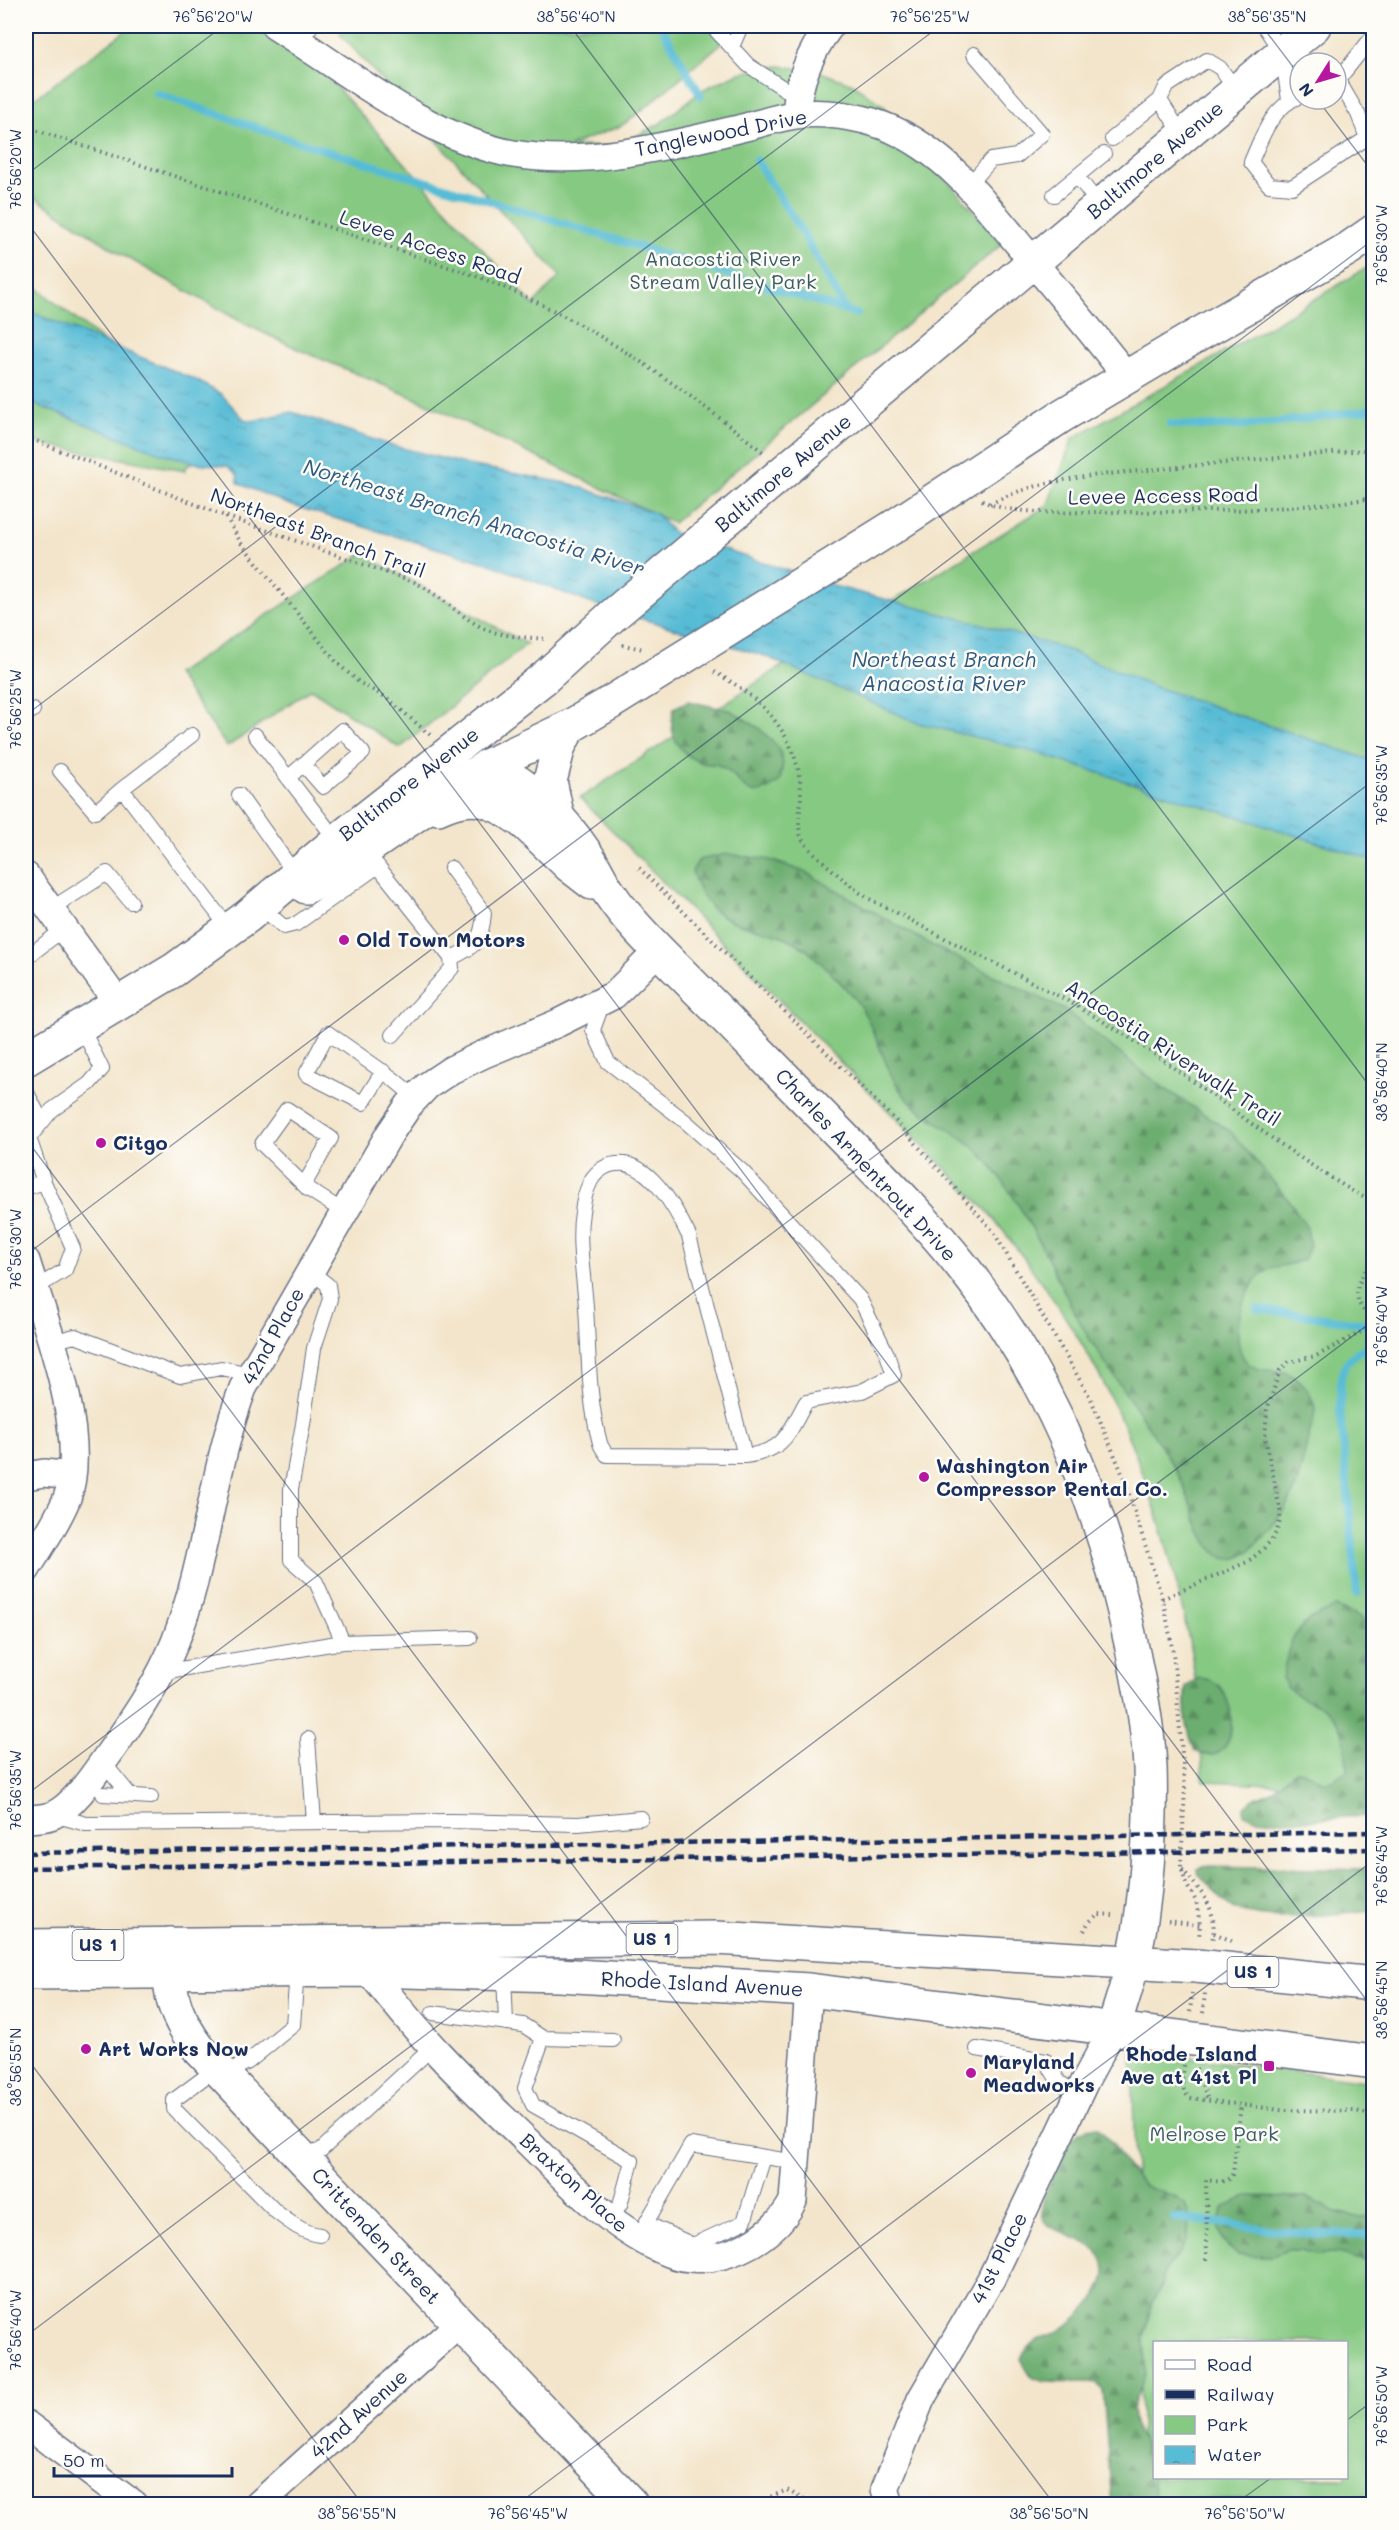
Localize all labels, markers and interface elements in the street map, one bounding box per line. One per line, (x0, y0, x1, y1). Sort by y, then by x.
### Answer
text: 76°56'20"W (173, 6, 253, 26)
text: 38°56'40"N (536, 6, 616, 26)
text: 76°56'25"W (890, 6, 970, 26)
text: 38°56'35"N (1228, 6, 1306, 26)
north arrow (1288, 51, 1348, 111)
text: N (1294, 79, 1318, 102)
street label: Baltimore Avenue (1081, 94, 1228, 224)
street label: Tanglewood Drive (632, 103, 809, 161)
text: 76°56'20"W (5, 129, 25, 209)
street label: Levee Access Road (336, 203, 524, 289)
text: 76°56'30"W (1371, 205, 1391, 285)
park label: Anacostia River Stream Valley Park (629, 245, 817, 294)
street label: Baltimore Avenue (709, 407, 856, 537)
water label: Northeast Branch Anacostia River (301, 452, 648, 581)
street label: Levee Access Road (1068, 480, 1258, 510)
street label: Northeast Branch Trail (207, 481, 429, 583)
water label: Northeast Branch Anacostia River (852, 645, 1036, 696)
text: 76°56'25"W (5, 669, 25, 749)
street label: Baltimore Avenue (333, 720, 484, 846)
text: 76°56'35"W (1371, 745, 1391, 825)
place label: Old Town Motors (356, 926, 525, 952)
marker: Old Town Motors (337, 933, 351, 947)
street label: Anacostia Riverwalk Trail (1061, 973, 1286, 1131)
text: 38°56'40"N (1371, 1042, 1391, 1122)
street label: Charles Armentrout Drive (770, 1062, 963, 1266)
place label: Citgo (113, 1129, 168, 1155)
marker: Citgo (94, 1136, 108, 1150)
text: 76°56'30"W (5, 1209, 25, 1289)
street label: 42nd Place (235, 1282, 309, 1389)
text: 76°56'40"W (1371, 1286, 1391, 1366)
place label: Washington Air Compressor Rental Co. (936, 1452, 1168, 1501)
marker: Washington Air Compressor Rental Co. (917, 1470, 931, 1484)
text: 76°56'35"W (5, 1750, 25, 1830)
text: 76°56'45"W (1371, 1826, 1391, 1906)
road number: US 1 (626, 1924, 678, 1954)
road number: US 1 (72, 1930, 124, 1960)
road number: US 1 (1228, 1957, 1278, 1987)
text: 38°56'45"N (1371, 1961, 1391, 2039)
street label: Rhode Island Avenue (600, 1965, 804, 2001)
text: 38°56'55"N (5, 2028, 25, 2106)
place label: Art Works Now (98, 2035, 249, 2061)
place label: Rhode Island Ave at 41st Pl (1120, 2040, 1257, 2089)
marker: Art Works Now (79, 2042, 93, 2056)
place label: Maryland Meadworks (983, 2048, 1095, 2097)
marker: Rhode Island Ave at 41st Pl (1262, 2059, 1276, 2073)
marker: Maryland Meadworks (964, 2066, 978, 2080)
park label: Melrose Park (1149, 2120, 1279, 2146)
street label: Braxton Place (515, 2127, 634, 2238)
street label: Crittenden Street (307, 2161, 447, 2309)
street label: 41st Place (964, 2207, 1032, 2308)
text: 76°56'40"W (5, 2290, 25, 2370)
legend (1153, 2341, 1348, 2479)
text: Road (1207, 2352, 1252, 2376)
street label: 42nd Avenue (304, 2363, 412, 2464)
text: 76°56'50"W (1371, 2366, 1391, 2446)
text: Railway (1207, 2382, 1274, 2406)
text: Park (1207, 2412, 1248, 2436)
scale bar (54, 2440, 232, 2478)
text: Water (1207, 2442, 1262, 2466)
text: 50 m (63, 2448, 105, 2472)
text: 38°56'55"N (318, 2503, 396, 2523)
text: 76°56'45"W (488, 2503, 568, 2523)
text: 38°56'50"N (1009, 2503, 1089, 2523)
text: 76°56'50"W (1205, 2503, 1285, 2523)

